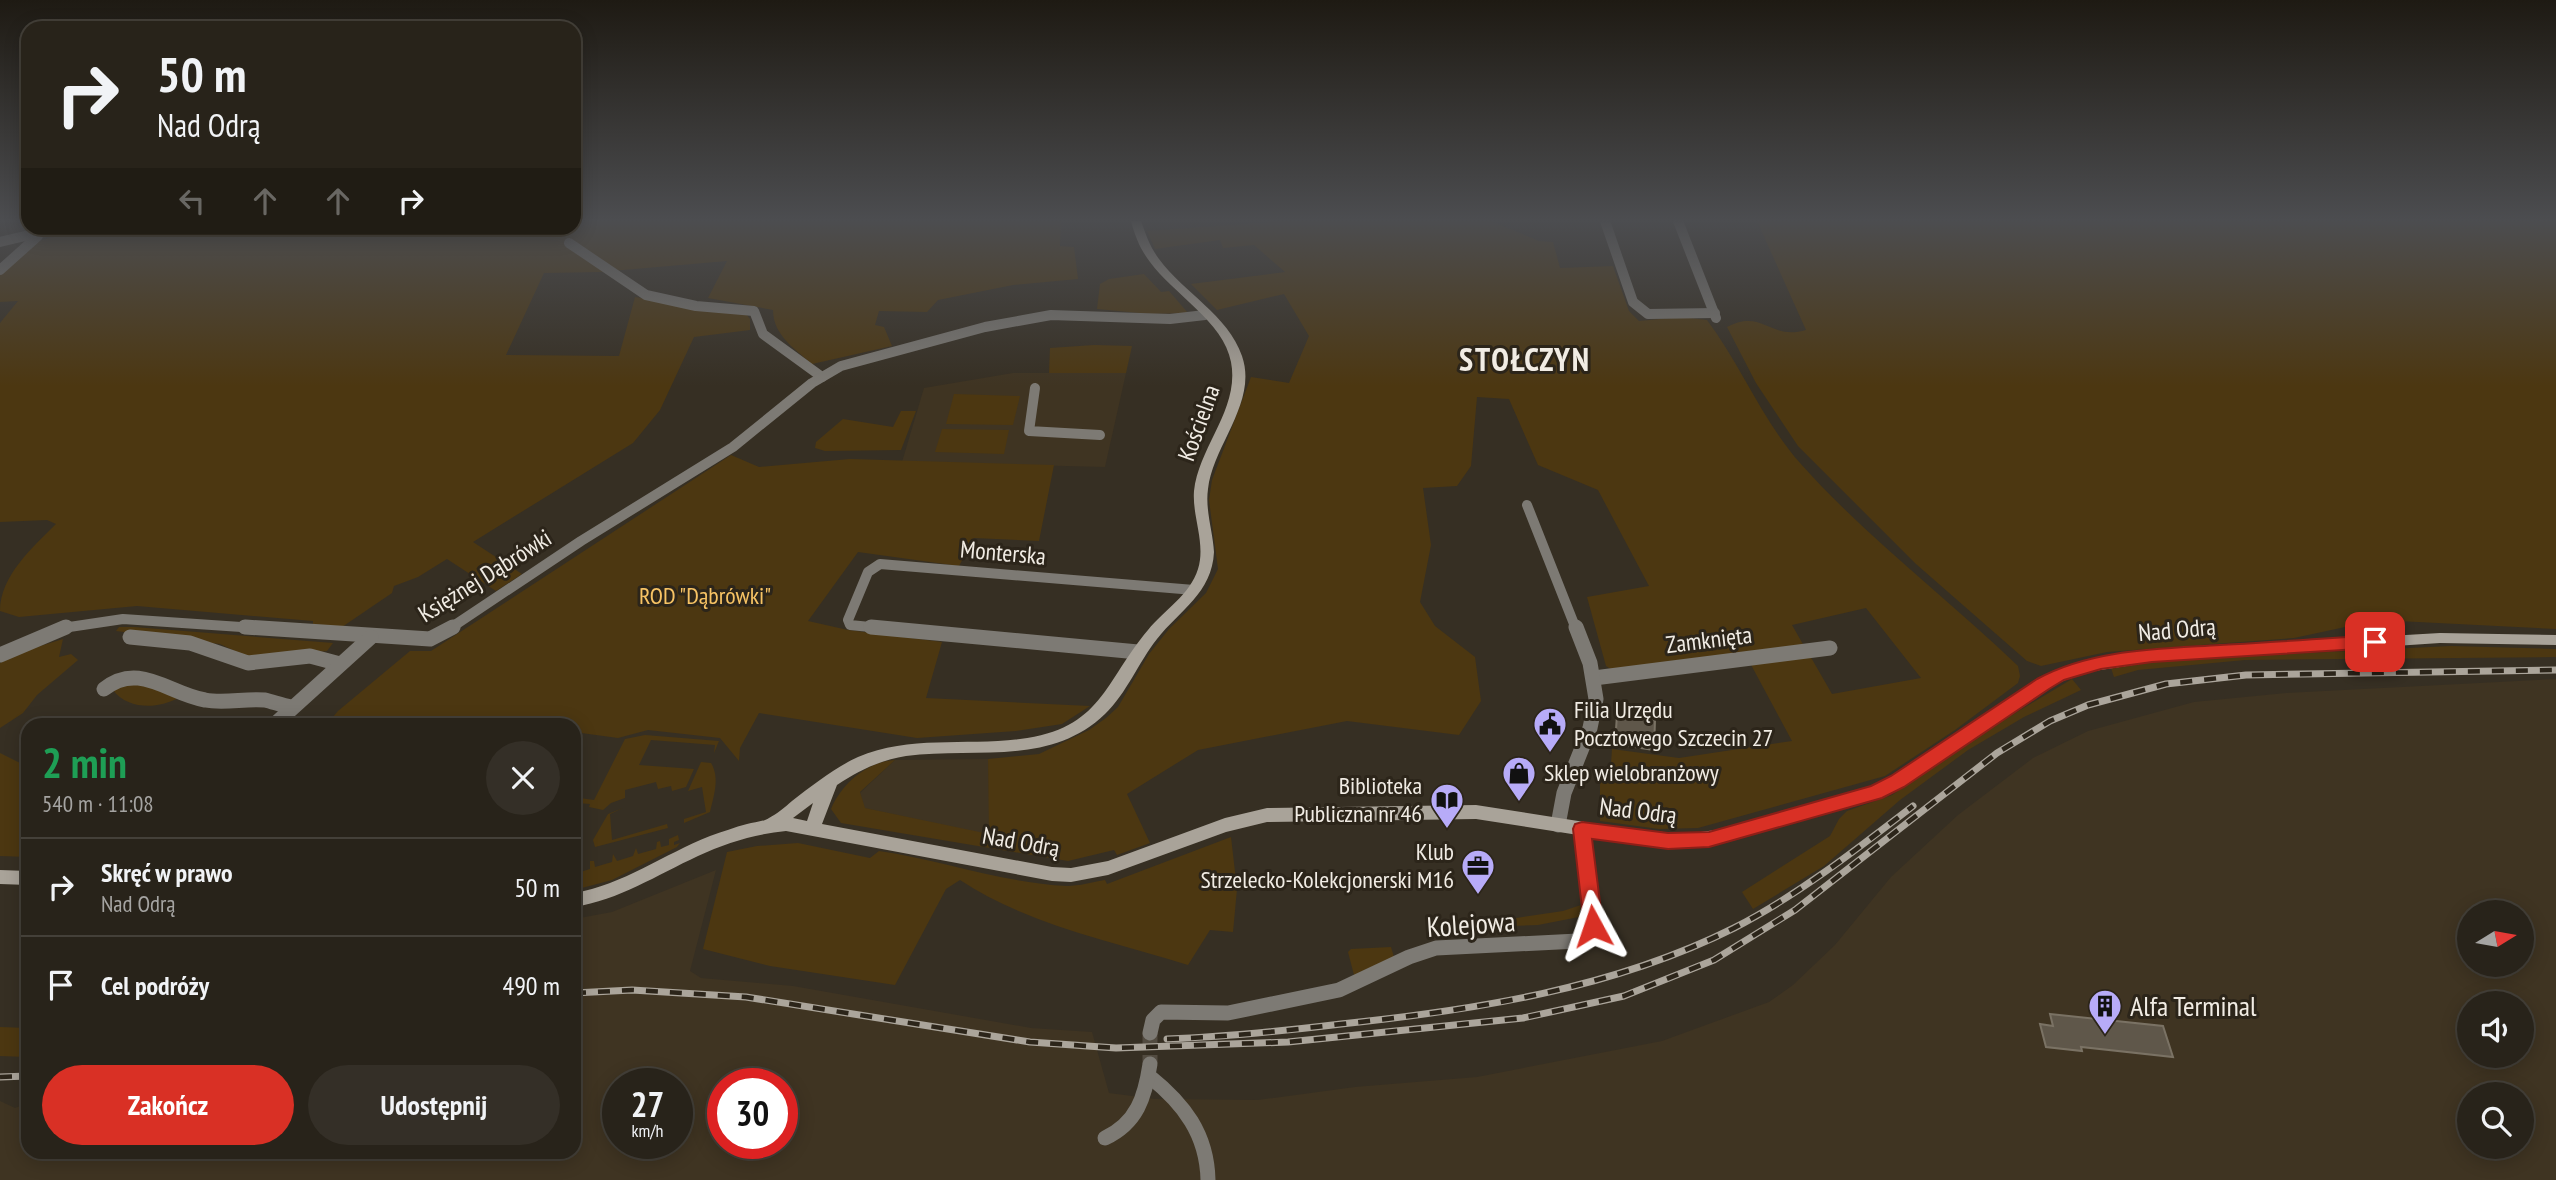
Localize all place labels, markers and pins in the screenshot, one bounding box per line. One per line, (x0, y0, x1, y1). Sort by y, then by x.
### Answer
pin (2345, 612, 2405, 672)
place label: Filia Urzędu Pocztowego Szczecin 27 (1574, 694, 1773, 753)
public building icon: Filia Urzędu Pocztowego Szczecin 27 (1531, 705, 1569, 754)
shop icon: Sklep wielobranżowy (1500, 754, 1538, 803)
place label: Sklep wielobranżowy (1544, 757, 1719, 788)
place label: Biblioteka Publiczna nr 46 (1294, 770, 1422, 829)
library icon: Biblioteka Publiczna nr 46 (1428, 781, 1466, 830)
place label: Klub Strzelecko-Kolekcjonerski M16 (1200, 836, 1454, 895)
office icon: Klub Strzelecko-Kolekcjonerski M16 (1459, 847, 1497, 896)
building icon: Alfa Terminal (2086, 987, 2124, 1036)
place label: Alfa Terminal (2130, 987, 2257, 1024)

